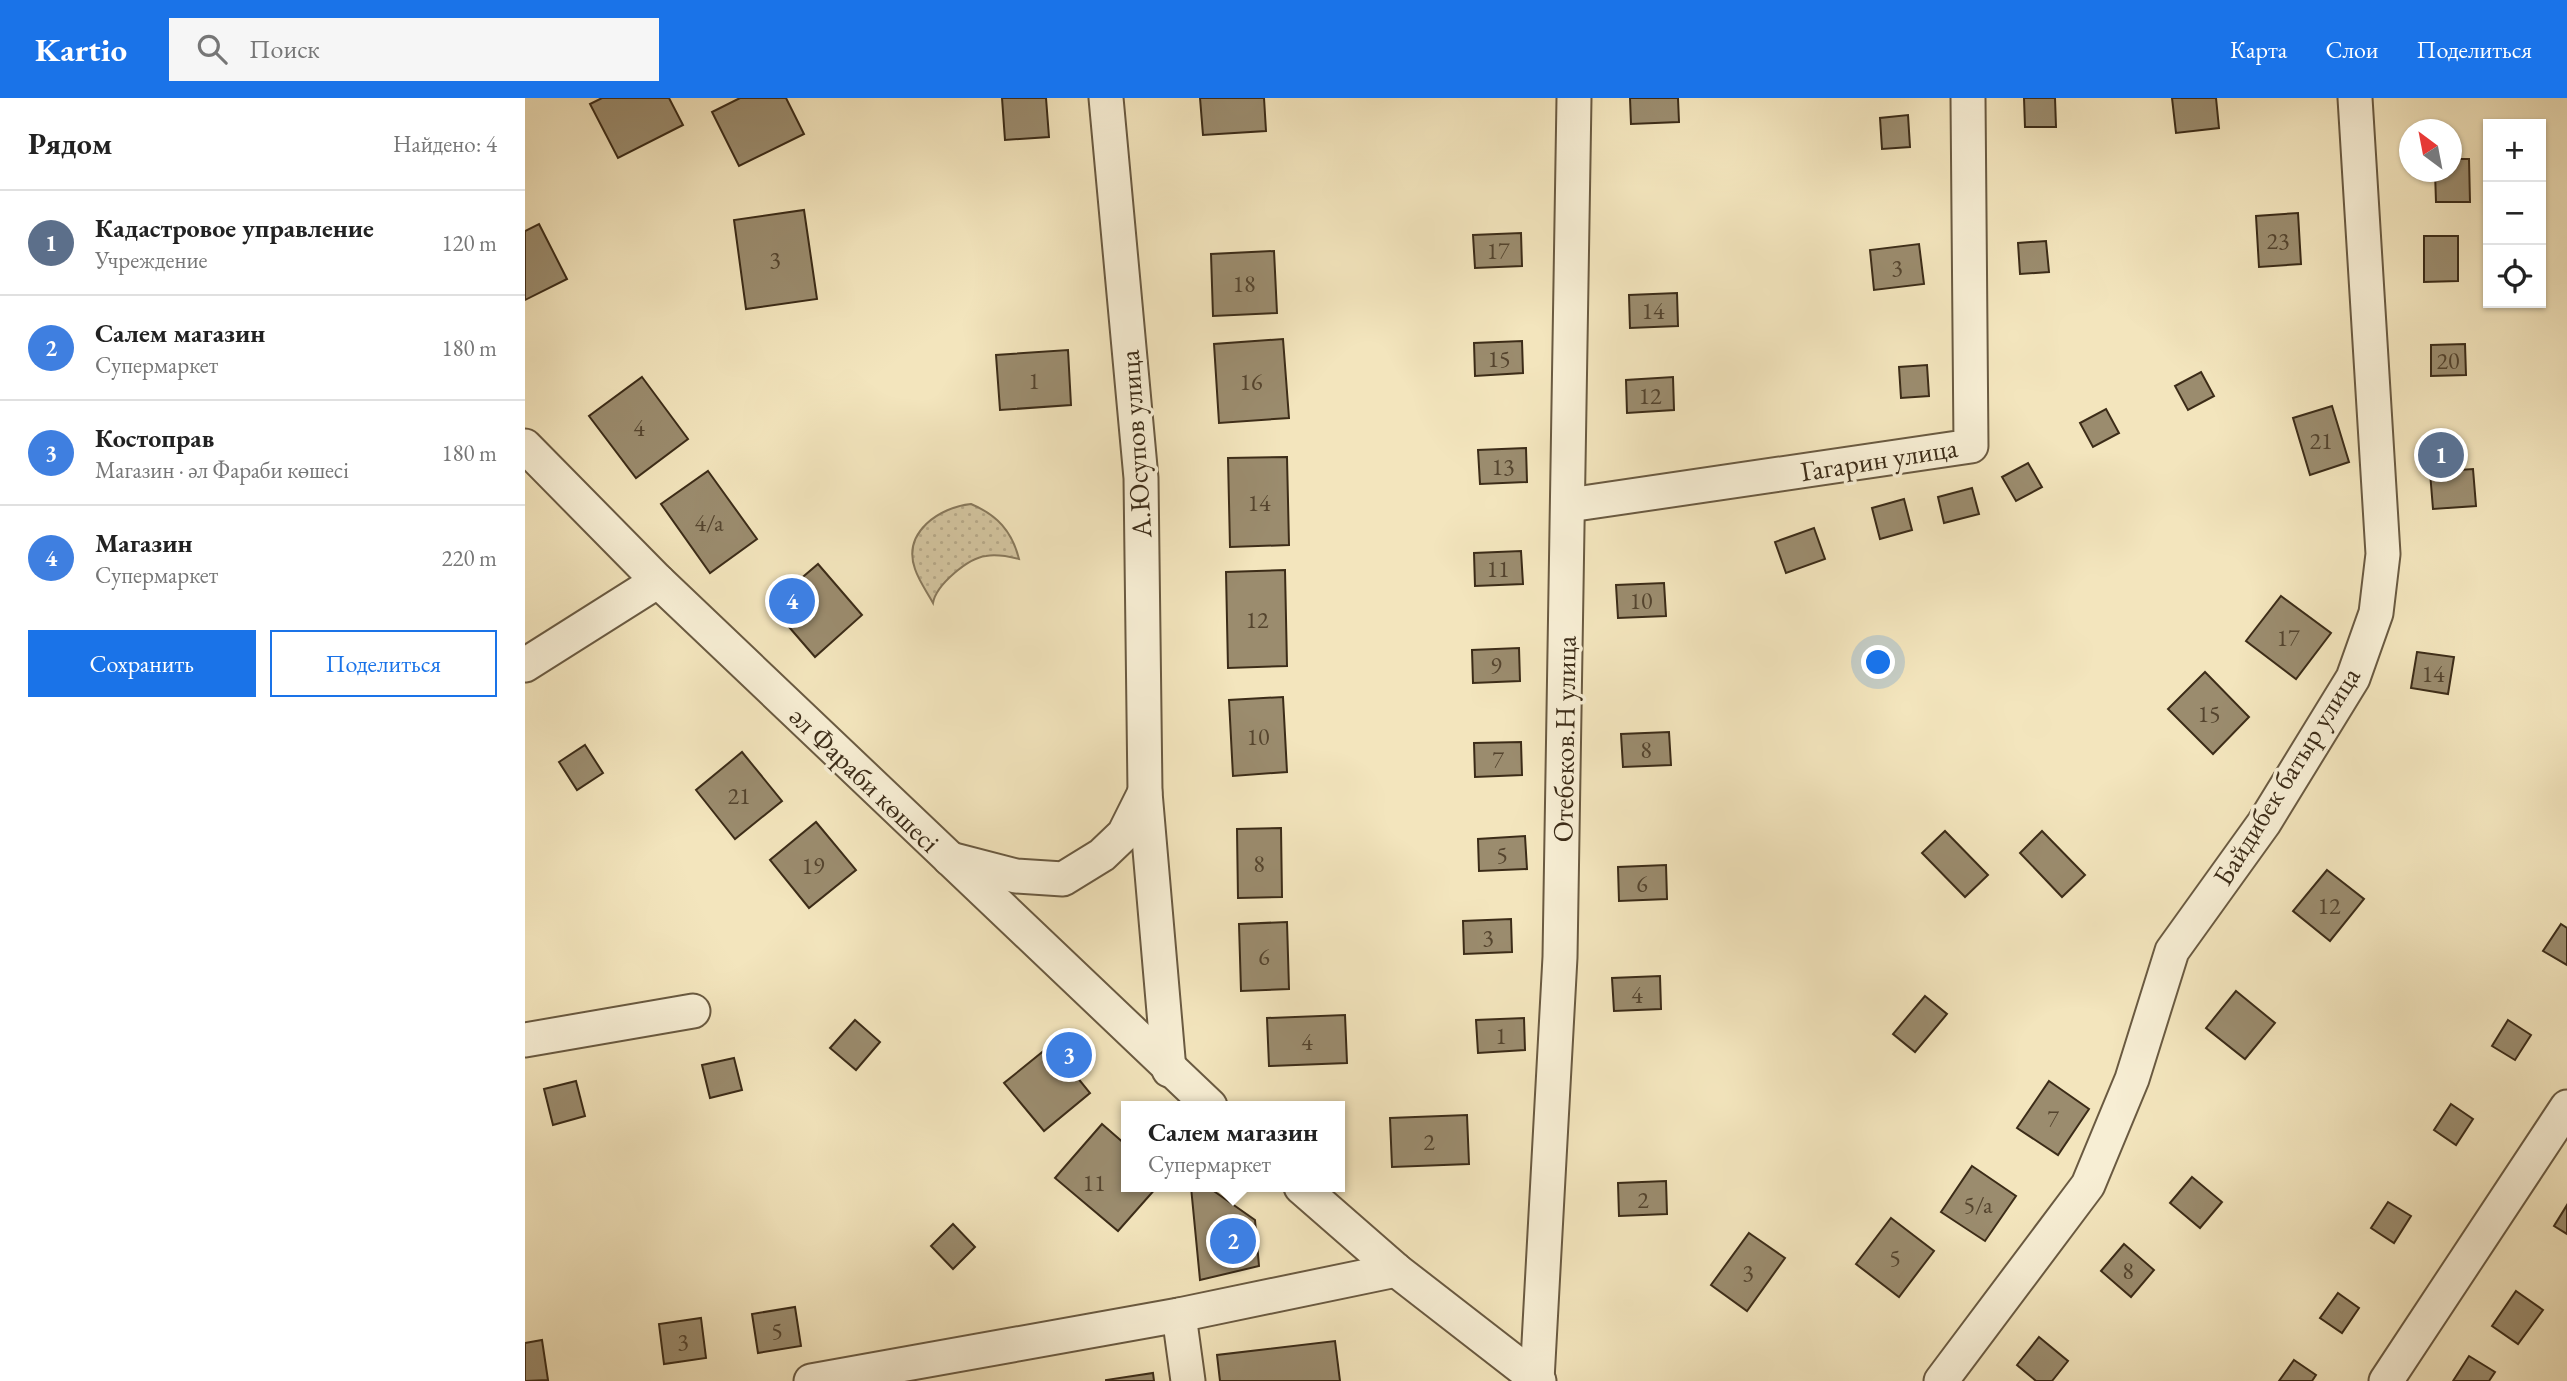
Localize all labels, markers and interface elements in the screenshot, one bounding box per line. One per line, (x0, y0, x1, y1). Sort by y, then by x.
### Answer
search box (169, 18, 659, 81)
text: Kartio (35, 28, 127, 71)
icon: search (193, 30, 231, 68)
text: Поиск (249, 32, 320, 66)
text: Карта (2230, 34, 2287, 65)
text: Слои (2325, 34, 2379, 65)
text: Поделиться (2417, 34, 2532, 65)
north arrow (2399, 119, 2462, 182)
map controls (2483, 119, 2546, 308)
button: + (2483, 119, 2546, 182)
text: Рядом (28, 124, 112, 163)
text: Найдено: 4 (393, 129, 497, 159)
button: − (2483, 182, 2546, 245)
text: Кадастровое управление (95, 211, 374, 245)
house number: 23 (2266, 225, 2290, 256)
text: 1 (45, 228, 57, 258)
text: 120 m (441, 228, 497, 258)
house number: 17 (1486, 235, 1510, 266)
house number: 3 (769, 244, 781, 275)
text: Учреждение (95, 245, 208, 275)
button: locate (2483, 245, 2546, 308)
house number: 3 (1891, 252, 1903, 283)
house number: 18 (1232, 268, 1256, 299)
house number: 14 (1641, 295, 1665, 326)
text: Салем магазин (95, 316, 265, 350)
text: 2 (45, 333, 57, 363)
text: 180 m (441, 333, 497, 363)
house number: 15 (1487, 343, 1511, 374)
house number: 20 (2436, 345, 2460, 376)
street label: А.Юсупов улица (1110, 348, 1160, 540)
text: Супермаркет (95, 350, 218, 380)
house number: 1 (1028, 365, 1040, 396)
house number: 16 (1239, 366, 1263, 397)
house number: 12 (1638, 380, 1662, 411)
house number: 4 (633, 412, 645, 443)
text: Костоправ (95, 421, 214, 455)
house number: 21 (2309, 425, 2333, 456)
street label: Гагарин улица (1798, 429, 1961, 489)
pin: 1 (2418, 429, 2464, 481)
text: 3 (45, 438, 57, 468)
text: 180 m (441, 438, 497, 468)
house number: 13 (1491, 451, 1515, 482)
text: Магазин · әл Фараби көшесі (95, 455, 349, 485)
house number: 14 (1247, 487, 1271, 518)
house number: 4/а (694, 507, 724, 538)
text: Магазин (95, 526, 193, 560)
text: 4 (45, 543, 57, 573)
text: 220 m (441, 543, 497, 573)
house number: 11 (1486, 553, 1510, 584)
text: Супермаркет (95, 560, 218, 590)
pin: 4 (769, 575, 815, 627)
house number: 10 (1629, 585, 1653, 616)
house number: 12 (1245, 604, 1269, 635)
house number: 17 (2276, 622, 2300, 653)
button: Сохранить (28, 630, 256, 697)
button: Поделиться (270, 630, 497, 697)
street label: Отебеков.Н улица (1544, 635, 1584, 843)
your location (1861, 645, 1895, 679)
house number: 9 (1490, 650, 1502, 681)
house number: 14 (2421, 658, 2445, 689)
street label: Байдибек батыр улица (2204, 659, 2368, 892)
street label: әл Фараби көшесі (782, 698, 948, 860)
house number: 15 (2197, 698, 2221, 729)
house number: 10 (1246, 721, 1270, 752)
house number: 8 (1640, 734, 1652, 765)
house number: 7 (1492, 744, 1504, 775)
house number: 21 (727, 780, 751, 811)
house number: 5 (1496, 839, 1508, 870)
house number: 8 (1253, 848, 1265, 879)
house number: 19 (801, 850, 825, 881)
house number: 6 (1636, 868, 1648, 899)
house number: 12 (2317, 890, 2341, 921)
house number: 3 (1482, 922, 1494, 953)
house number: 6 (1258, 941, 1270, 972)
house number: 4 (1631, 979, 1643, 1010)
house number: 1 (1495, 1020, 1507, 1051)
house number: 4 (1301, 1026, 1313, 1057)
pin: 3 (1046, 1029, 1092, 1081)
popup (1121, 1101, 1345, 1192)
house number: 7 (2047, 1103, 2059, 1134)
text: Салем магазин (1148, 1115, 1318, 1149)
house number: 2 (1423, 1126, 1435, 1157)
text: Супермаркет (1148, 1149, 1271, 1179)
house number: 11 (1082, 1167, 1106, 1198)
house number: 2 (1637, 1184, 1649, 1215)
house number: 5/а (1963, 1189, 1993, 1220)
pin: 2 (1210, 1215, 1256, 1267)
house number: 5 (1889, 1242, 1901, 1273)
house number: 8 (2122, 1255, 2134, 1286)
house number: 3 (1742, 1257, 1754, 1288)
house number: 5 (771, 1315, 783, 1346)
house number: 3 (677, 1326, 689, 1357)

